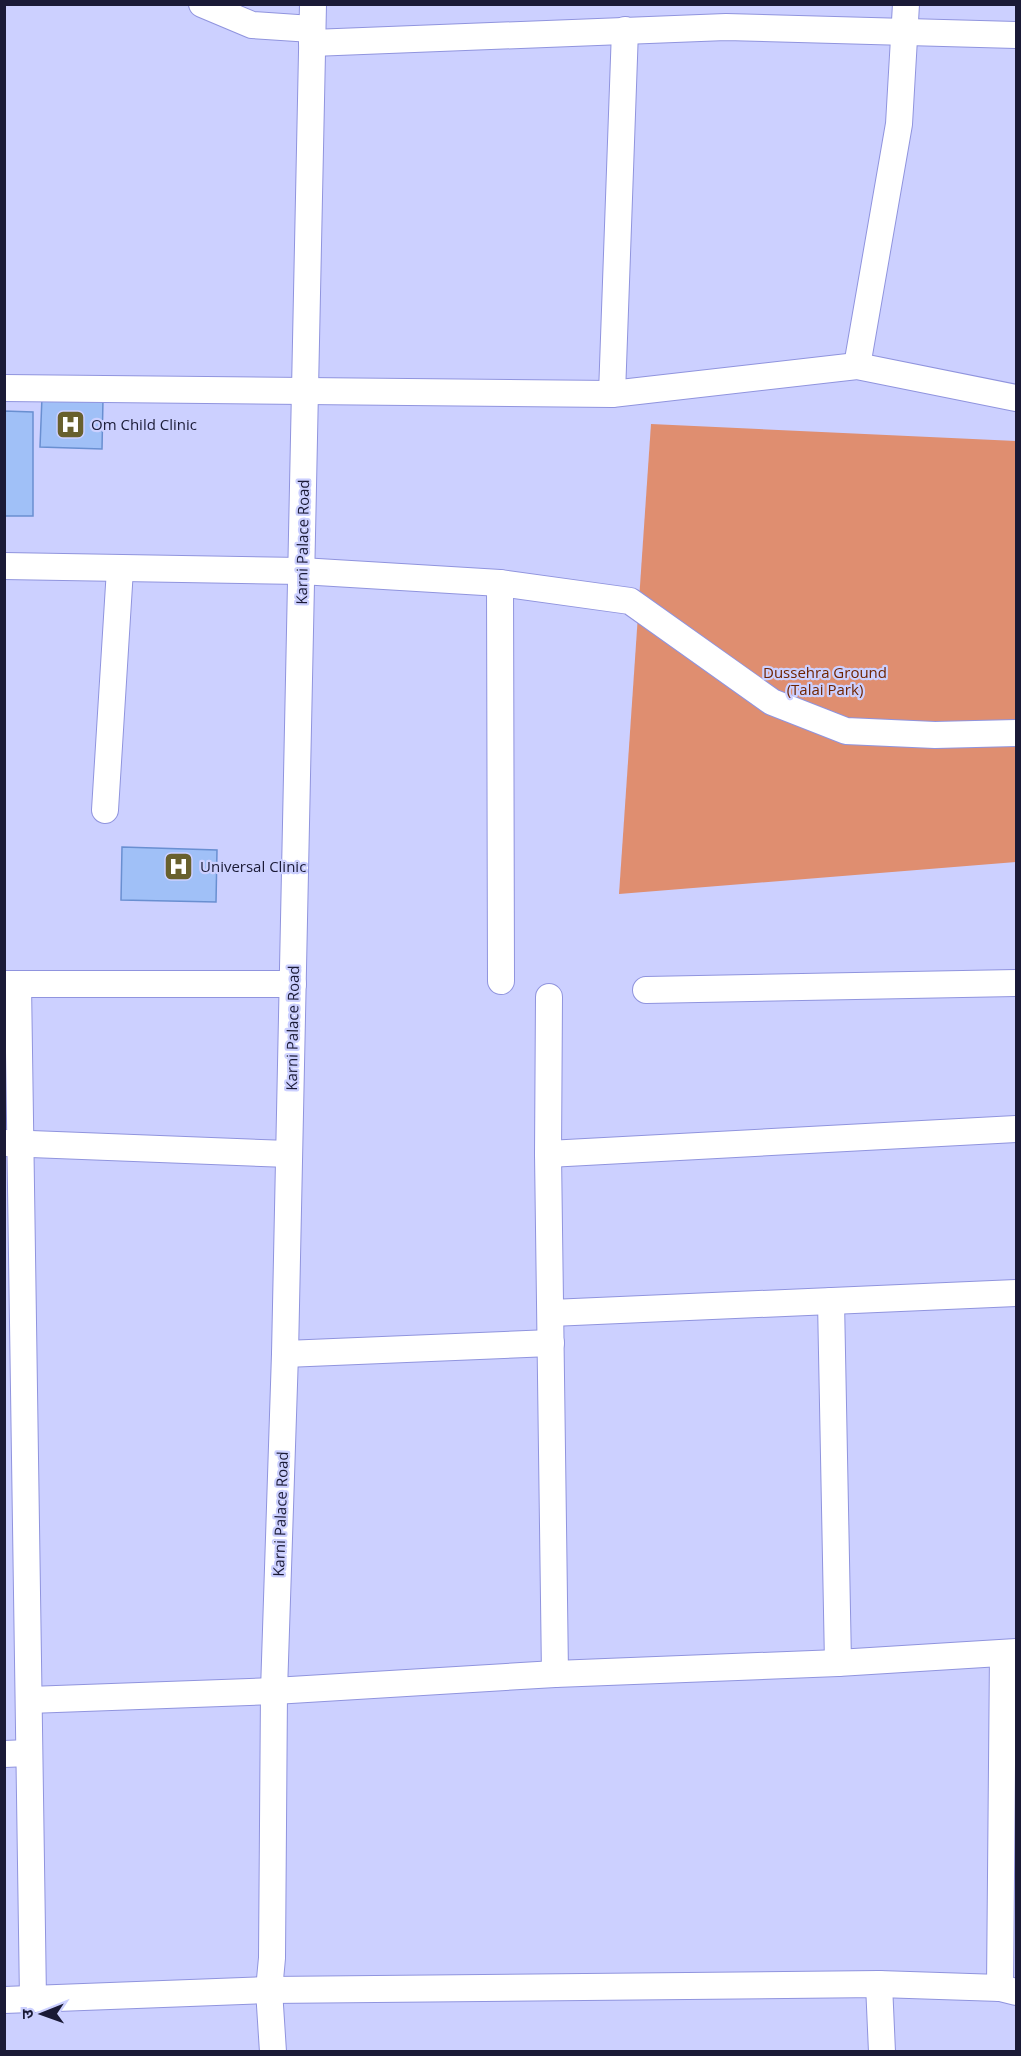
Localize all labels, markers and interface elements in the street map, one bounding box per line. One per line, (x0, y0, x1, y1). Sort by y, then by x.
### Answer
hospital icon: Om Child Clinic (54, 408, 86, 440)
place label: Om Child Clinic (91, 414, 197, 434)
street label: Karni Palace Road (291, 479, 313, 605)
park label: Dussehra Ground (Talai Park) (763, 662, 887, 699)
hospital icon: Universal Clinic (163, 850, 195, 882)
place label: Universal Clinic (200, 856, 306, 876)
street label: Karni Palace Road (281, 965, 303, 1091)
street label: Karni Palace Road (268, 1451, 292, 1577)
north arrow (12, 1984, 72, 2044)
text: उ (16, 2009, 38, 2019)

